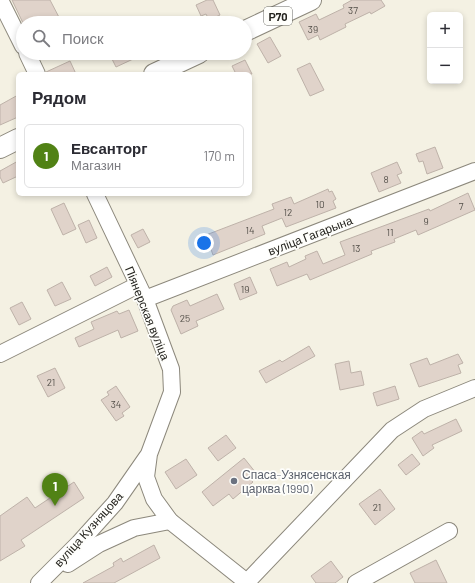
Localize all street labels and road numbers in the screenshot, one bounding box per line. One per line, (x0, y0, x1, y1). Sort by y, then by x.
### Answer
road number: Р70 (264, 7, 292, 25)
street label: вуліца Гагарына (266, 212, 355, 258)
street label: Піянерская вуліца (122, 264, 173, 363)
street label: вуліца Кузняцова (51, 489, 126, 570)

